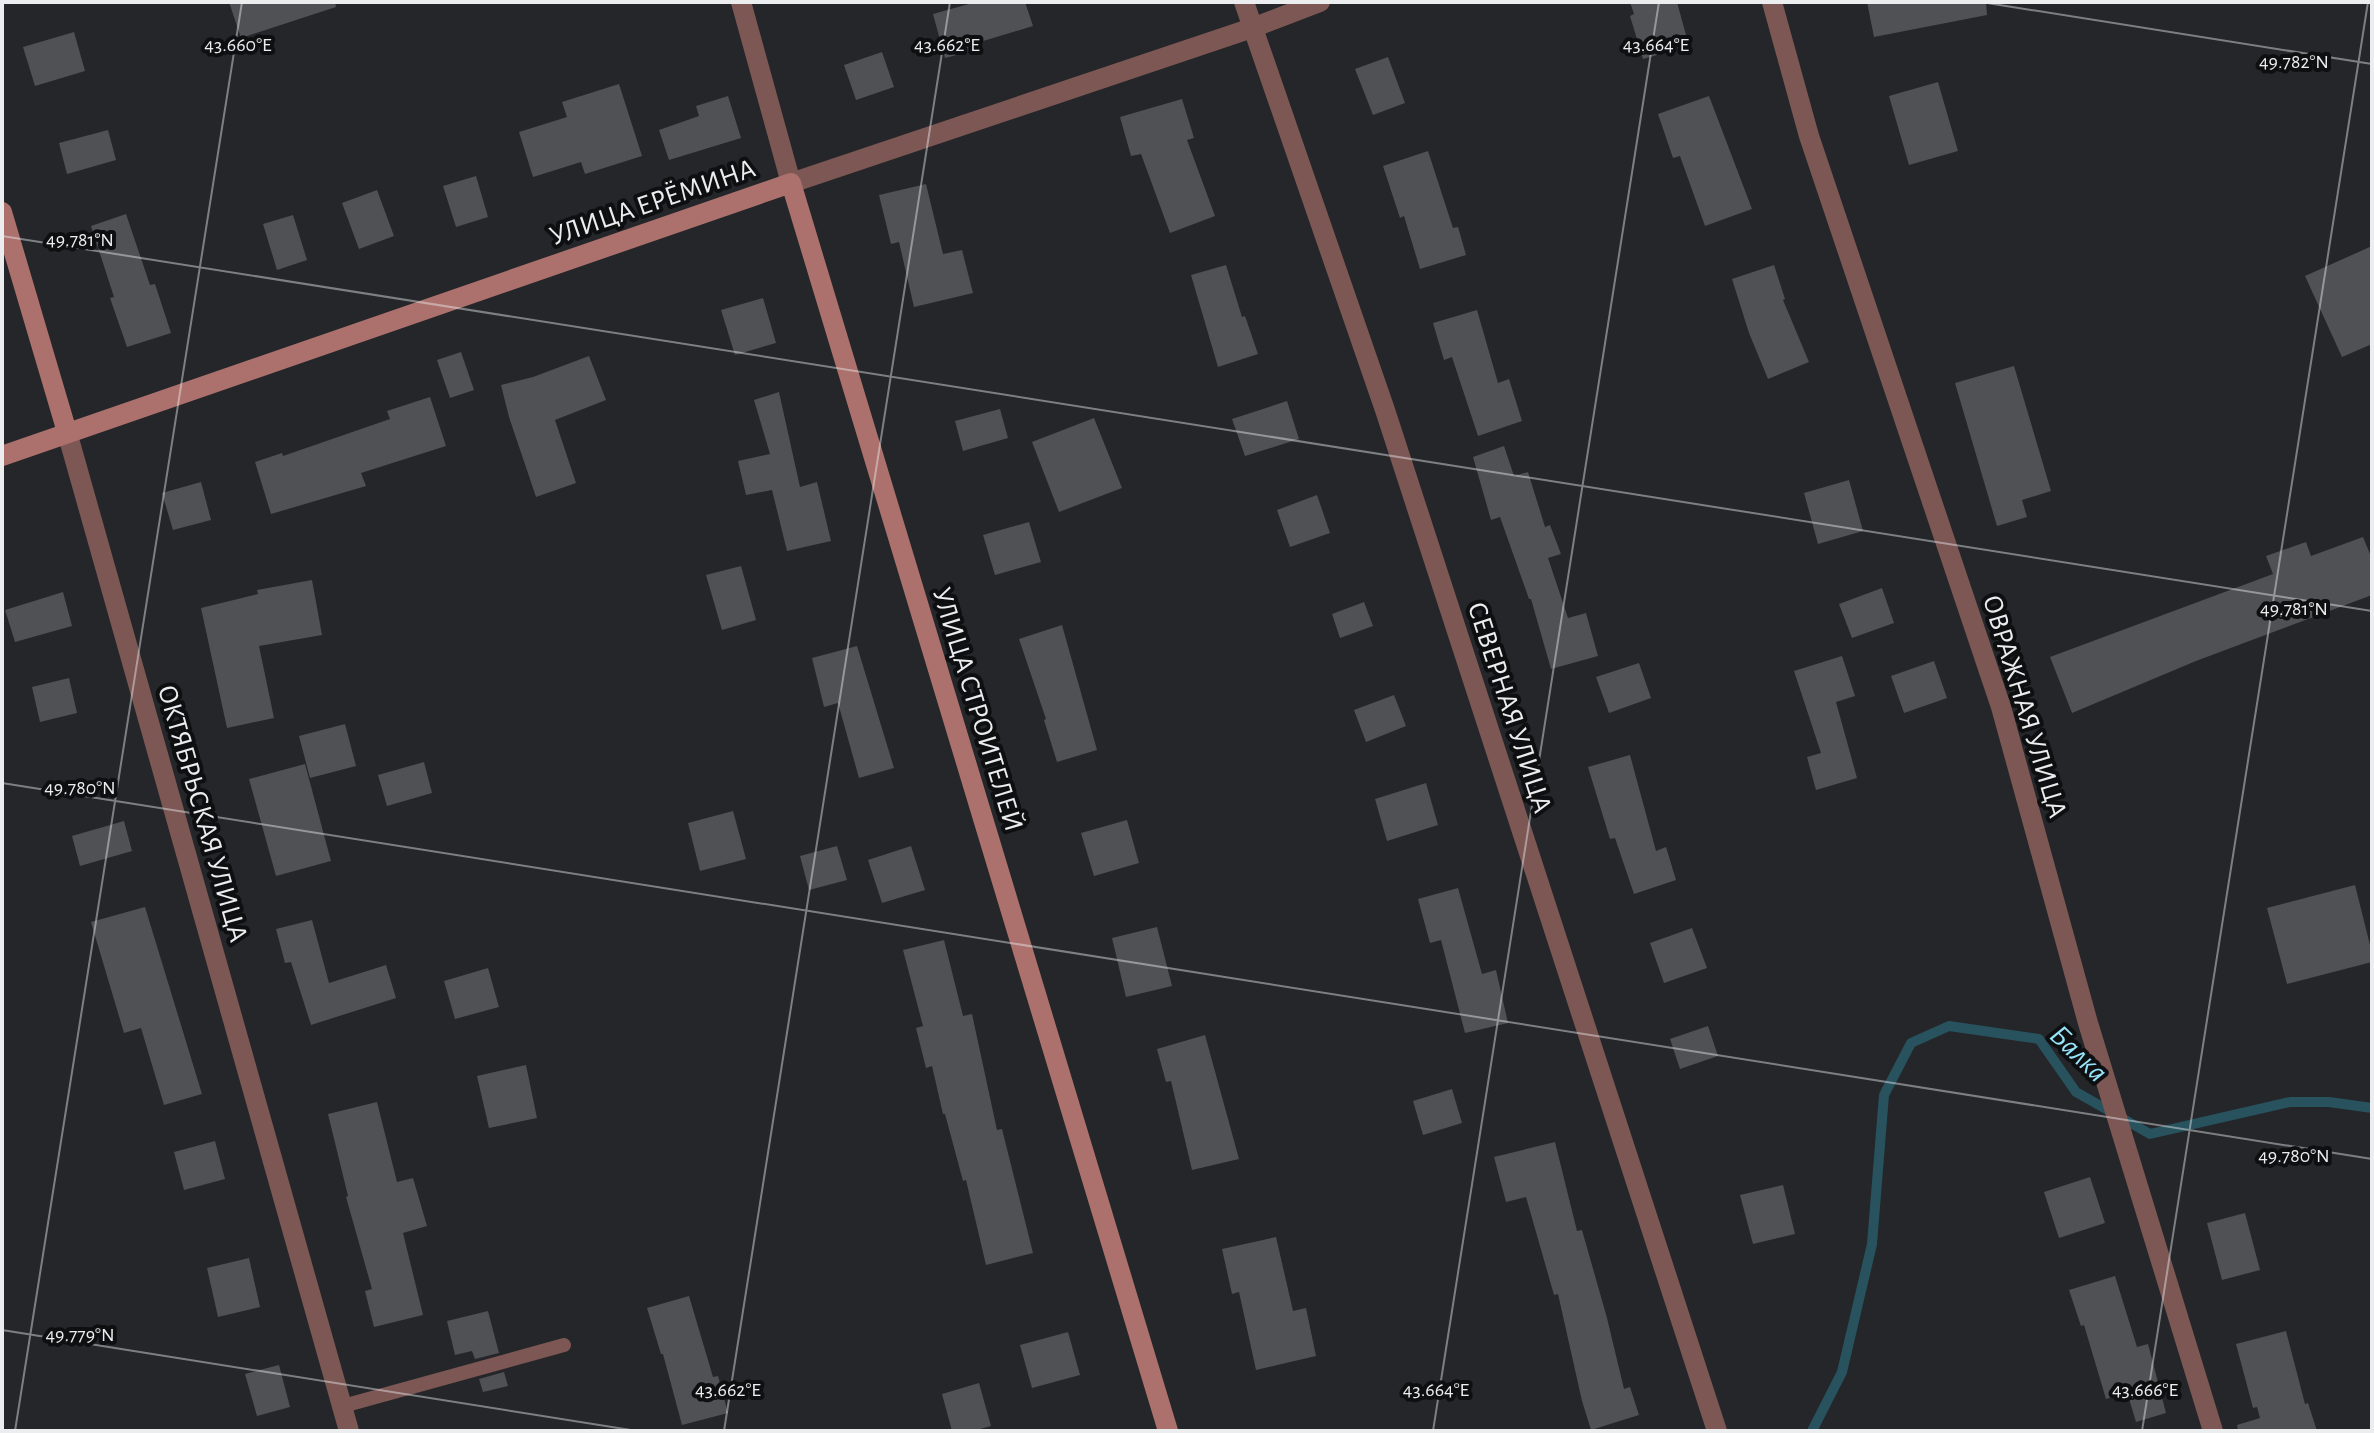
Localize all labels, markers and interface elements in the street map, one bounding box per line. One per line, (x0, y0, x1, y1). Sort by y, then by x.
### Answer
text: 43.660°E (204, 35, 272, 55)
text: 43.662°E (914, 35, 980, 55)
text: 43.664°E (1623, 35, 1690, 55)
text: 49.782°N (2259, 52, 2329, 72)
street label: УЛИЦА ЕРЁМИНА (546, 153, 759, 251)
text: 49.781°N (46, 230, 114, 250)
street label: УЛИЦА СТРОИТЕЛЕЙ (927, 584, 1028, 835)
street label: ОВРАЖНАЯ УЛИЦА (1977, 592, 2071, 821)
street label: СЕВЕРНАЯ УЛИЦА (1462, 599, 1556, 816)
text: 49.781°N (2260, 599, 2328, 619)
street label: ОКТЯБРЬСКАЯ УЛИЦА (152, 682, 252, 945)
text: 49.780°N (44, 778, 116, 798)
water label: Балка (2044, 1019, 2113, 1088)
text: 49.780°N (2258, 1146, 2330, 1166)
text: 49.779°N (45, 1325, 115, 1345)
text: 43.662°E (695, 1380, 761, 1400)
text: 43.664°E (1403, 1380, 1470, 1400)
text: 43.666°E (2112, 1380, 2178, 1400)

